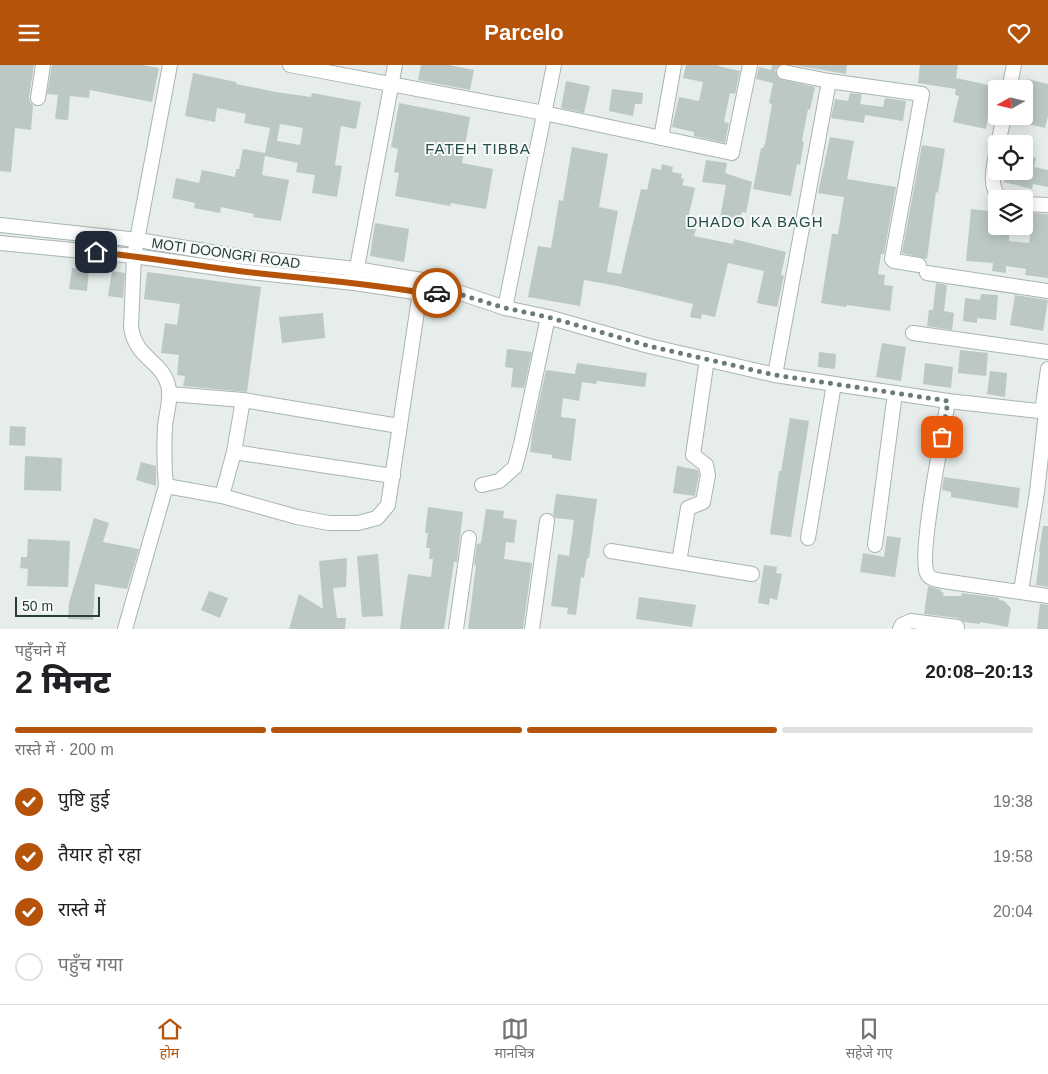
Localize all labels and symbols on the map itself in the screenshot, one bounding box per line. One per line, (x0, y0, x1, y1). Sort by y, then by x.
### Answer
north arrow (988, 80, 1032, 125)
district label: FATEH TIBBA (425, 140, 531, 157)
district label: DHADO KA BAGH (686, 213, 824, 230)
pin (75, 231, 117, 273)
street label: MOTI DOONGRI ROAD (151, 235, 301, 271)
courier (412, 268, 462, 318)
pin (921, 416, 963, 458)
scale bar (15, 594, 100, 617)

